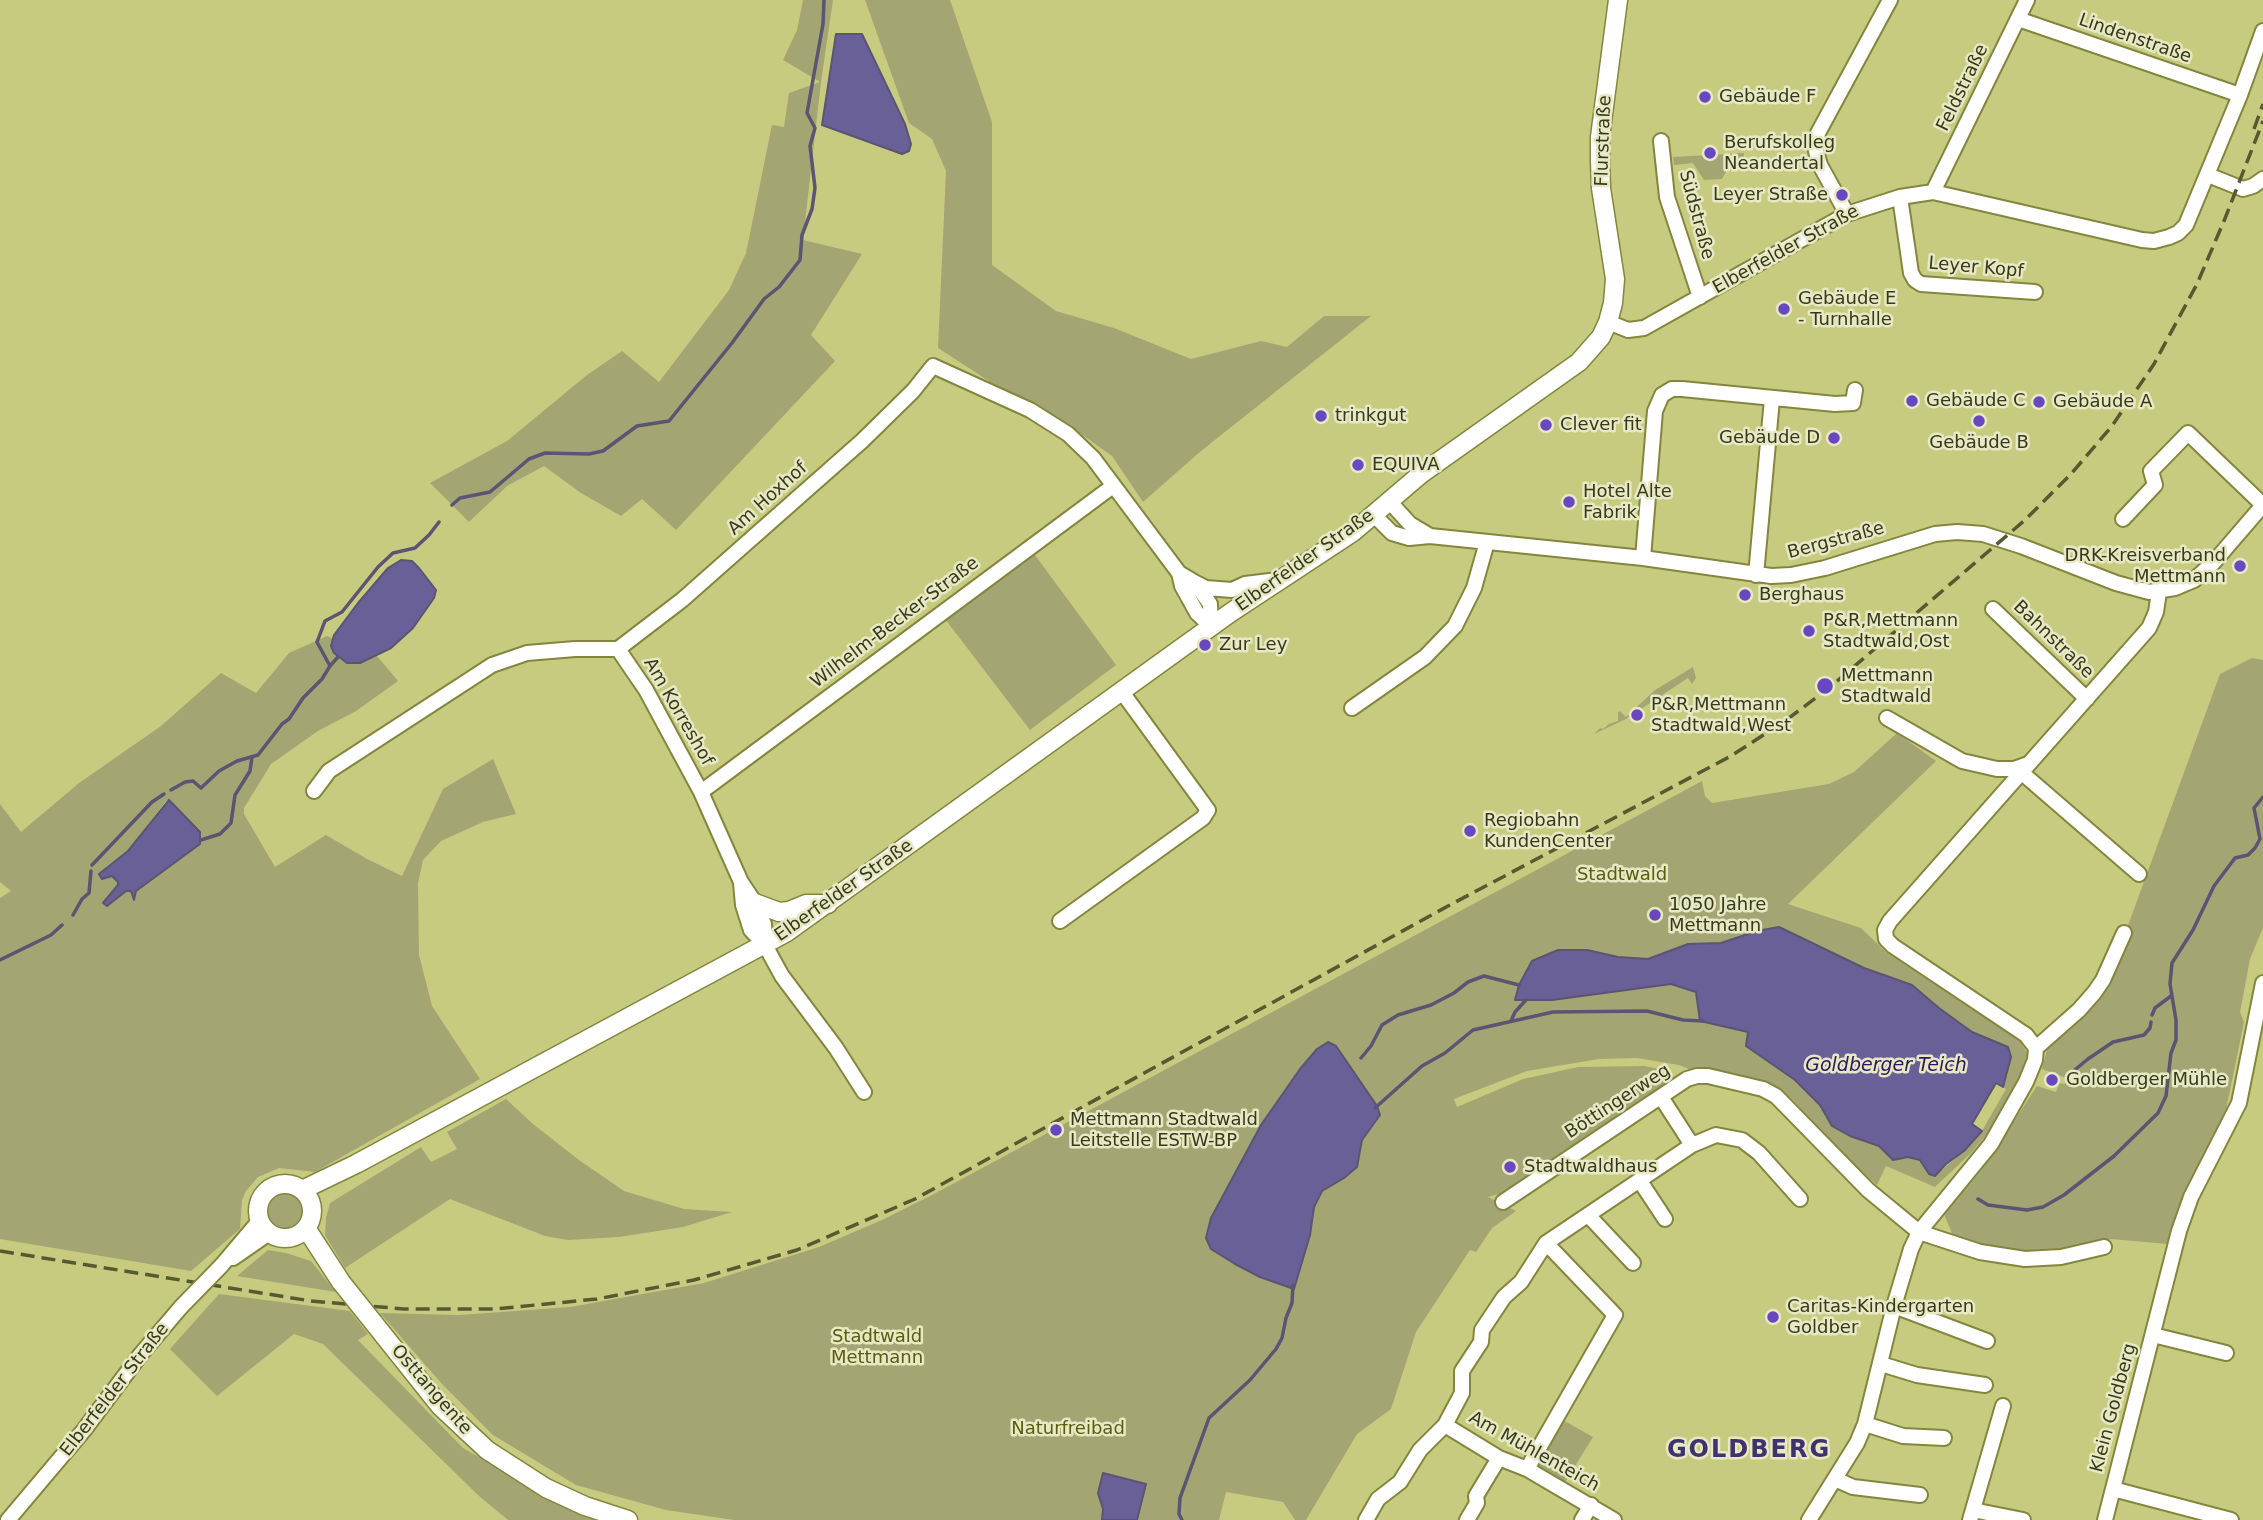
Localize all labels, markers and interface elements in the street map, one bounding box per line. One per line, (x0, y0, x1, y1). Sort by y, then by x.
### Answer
street label: Lindenstraße (2076, 10, 2194, 68)
street label: Feldstraße (1933, 41, 1993, 135)
place label: Gebäude F (1719, 86, 1816, 108)
marker: Gebäude F (1697, 89, 1713, 105)
street label: Flurstraße (1592, 95, 1616, 187)
place label: Berufskolleg Neandertal (1724, 132, 1835, 174)
marker: Berufskolleg Neandertal (1702, 145, 1718, 161)
street label: Südstraße (1674, 168, 1718, 262)
place label: Leyer Straße (1713, 184, 1828, 206)
marker: Leyer Straße (1834, 187, 1850, 203)
street label: Elberfelder Straße (1709, 201, 1863, 299)
street label: Leyer Kopf (1928, 253, 2024, 283)
place label: Gebäude E - Turnhalle (1798, 288, 1896, 330)
marker: Gebäude E - Turnhalle (1776, 301, 1792, 317)
place label: Gebäude C (1926, 390, 2026, 412)
place label: Gebäude A (2053, 391, 2152, 413)
marker: Gebäude C (1904, 393, 1920, 409)
marker: Gebäude A (2031, 394, 2047, 410)
place label: trinkgut (1335, 405, 1406, 427)
marker: trinkgut (1313, 408, 1329, 424)
marker: Gebäude B (1971, 413, 1987, 429)
place label: Clever fit (1560, 414, 1642, 436)
marker: Clever fit (1538, 417, 1554, 433)
place label: Gebäude D (1719, 427, 1820, 449)
marker: Gebäude D (1826, 430, 1842, 446)
place label: Gebäude B (1929, 432, 2029, 454)
place label: EQUIVA (1372, 454, 1440, 476)
marker: EQUIVA (1350, 457, 1366, 473)
street label: Am Hoxhof (724, 458, 812, 540)
place label: Hotel Alte Fabrik (1583, 481, 1672, 524)
marker: Hotel Alte Fabrik (1561, 494, 1577, 510)
street label: Elberfelder Straße (1232, 505, 1378, 617)
street label: Bergstraße (1785, 518, 1887, 564)
place label: DRK-Kreisverband Mettmann (2065, 545, 2226, 588)
street label: Wilhelm-Becker-Straße (807, 553, 983, 693)
marker: DRK-Kreisverband Mettmann (2232, 558, 2248, 574)
place label: Berghaus (1759, 584, 1844, 606)
marker: Berghaus (1737, 587, 1753, 603)
street label: Bahnstraße (2008, 596, 2098, 684)
place label: P&R,Mettmann Stadtwald,Ost (1823, 610, 1958, 652)
marker: P&R,Mettmann Stadtwald,Ost (1801, 623, 1817, 639)
place label: Zur Ley (1219, 634, 1287, 656)
marker: Zur Ley (1197, 637, 1213, 653)
street label: Am Korreshof (638, 654, 718, 770)
place label: Mettmann Stadtwald (1841, 665, 1933, 708)
marker: Mettmann Stadtwald (1815, 676, 1835, 696)
place label: P&R,Mettmann Stadtwald,West (1651, 694, 1791, 736)
marker: P&R,Mettmann Stadtwald,West (1629, 707, 1645, 723)
place label: Regiobahn KundenCenter (1484, 810, 1612, 852)
marker: Regiobahn KundenCenter (1462, 823, 1478, 839)
street label: Elberfelder Straße (771, 835, 917, 947)
park label: Stadtwald (1577, 864, 1667, 886)
place label: 1050 Jahre Mettmann (1669, 894, 1766, 936)
marker: 1050 Jahre Mettmann (1647, 907, 1663, 923)
water label: Goldberger Teich (1805, 1055, 1967, 1077)
street label: Böttingerweg (1561, 1060, 1675, 1144)
place label: Goldberger Mühle (2066, 1069, 2227, 1091)
marker: Goldberger Mühle (2044, 1072, 2060, 1088)
place label: Mettmann Stadtwald Leitstelle ESTW-BP (1070, 1109, 1258, 1152)
marker: Mettmann Stadtwald Leitstelle ESTW-BP (1048, 1122, 1064, 1138)
place label: Stadtwaldhaus (1524, 1156, 1657, 1178)
marker: Stadtwaldhaus (1502, 1159, 1518, 1175)
place label: Caritas-Kindergarten Goldber (1787, 1296, 1974, 1338)
marker: Caritas-Kindergarten Goldber (1765, 1309, 1781, 1325)
street label: Elberfelder Straße (56, 1319, 174, 1461)
park label: Stadtwald Mettmann (831, 1326, 923, 1368)
street label: Osttangente (386, 1341, 476, 1439)
street label: Klein Goldberg (2086, 1341, 2142, 1475)
street label: Am Mühlenteich (1465, 1407, 1603, 1497)
park label: Naturfreibad (1011, 1418, 1125, 1440)
district label: GOLDBERG (1668, 1437, 1830, 1465)

